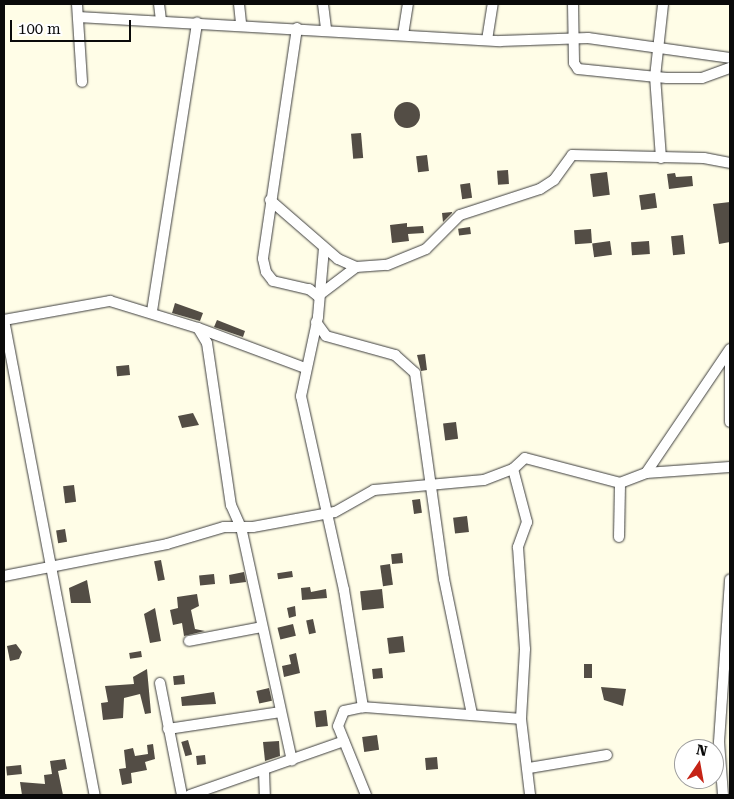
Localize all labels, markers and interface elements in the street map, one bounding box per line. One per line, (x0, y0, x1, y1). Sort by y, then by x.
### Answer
scale bar (12, 10, 134, 42)
text: 100 m (18, 20, 61, 38)
north arrow (674, 739, 724, 789)
text: N (695, 741, 709, 759)

